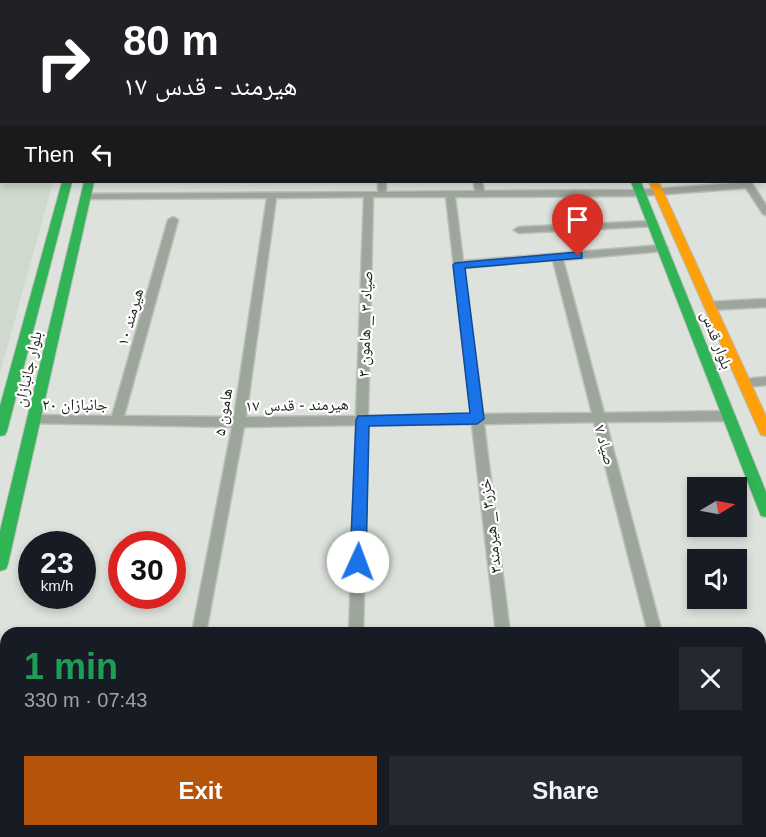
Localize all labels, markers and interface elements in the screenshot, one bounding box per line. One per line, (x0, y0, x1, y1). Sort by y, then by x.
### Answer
text: 80 m (123, 17, 219, 64)
icon: right (24, 24, 102, 102)
text: هیرمند - قدس ۱۷ (123, 71, 298, 101)
icon: left (86, 138, 119, 171)
text: Then (24, 142, 74, 167)
pin (552, 194, 603, 256)
icon: arrive (561, 203, 594, 236)
street label: صیاد ۳ _ هامون ۳ (355, 271, 377, 378)
street label: هیرمند ۱۰ (114, 286, 147, 348)
street label: بلوار قدس (696, 309, 736, 372)
street label: بلوار جانبازان (11, 330, 47, 409)
street label: هامون ۵ (211, 387, 237, 437)
street label: جانبازان ۲۰ (42, 396, 108, 415)
street label: هیرمند - قدس ۱۷ (245, 396, 349, 416)
street label: صیاد ۷ (591, 423, 618, 467)
north arrow (687, 477, 747, 537)
map controls (687, 477, 747, 609)
street label: خزر۳ _ هیرمند۳ (476, 478, 505, 574)
position arrow (326, 530, 390, 594)
speed limit sign: 30 (108, 531, 186, 609)
text: 23 (40, 546, 74, 579)
button: sound (687, 549, 747, 609)
text: km/h (41, 577, 73, 594)
text: 1 min (24, 646, 118, 687)
button: close (679, 647, 742, 710)
text: 330 m · 07:43 (24, 689, 147, 711)
button: Exit (24, 756, 377, 825)
button: Share (389, 756, 742, 825)

